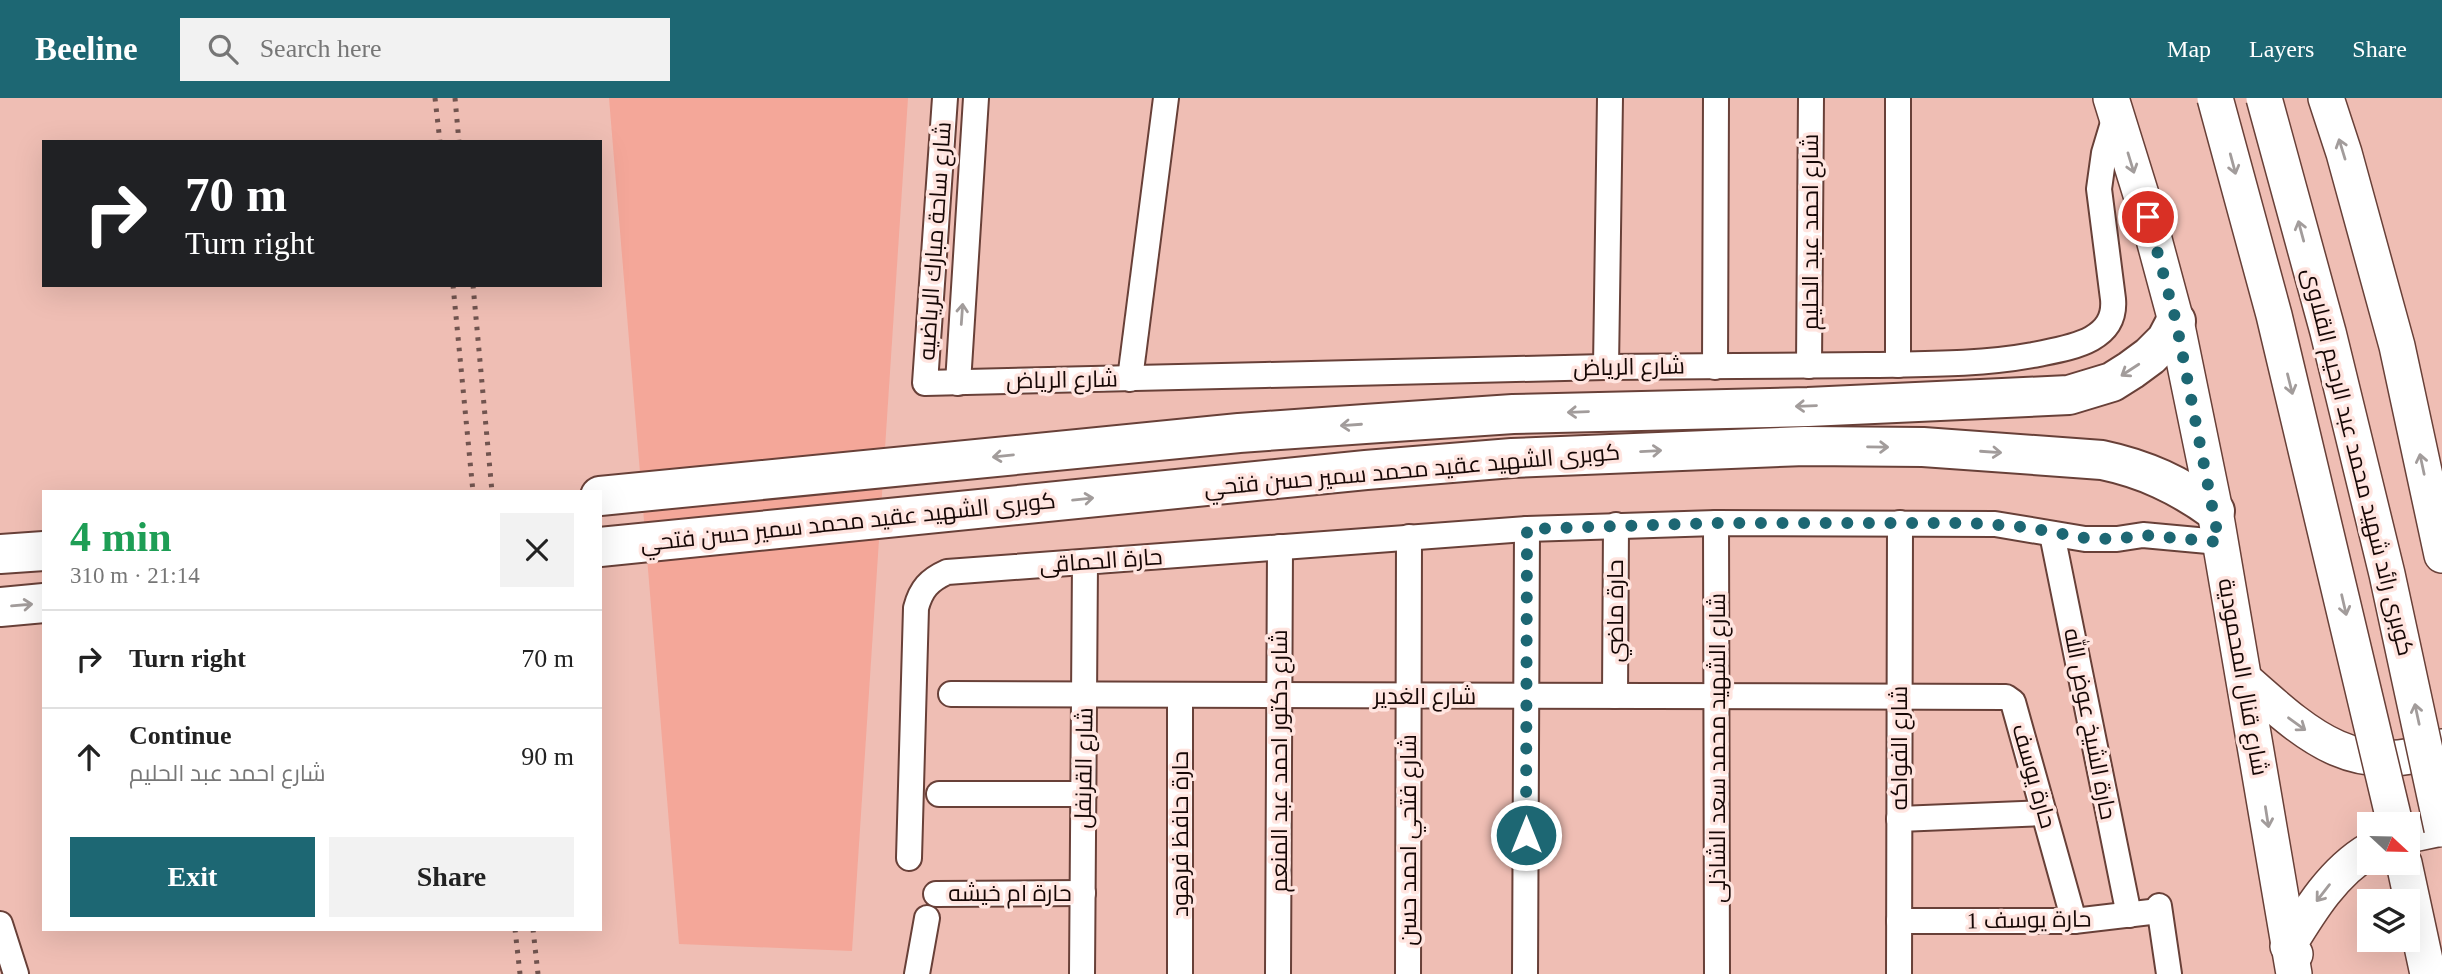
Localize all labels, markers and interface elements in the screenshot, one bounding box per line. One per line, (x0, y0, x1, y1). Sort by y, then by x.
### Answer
search box (180, 18, 670, 81)
icon: search (204, 30, 242, 68)
text: Beeline (35, 31, 138, 67)
text: Search here (260, 34, 382, 63)
text: Map (2167, 36, 2211, 62)
text: Layers (2249, 36, 2314, 62)
text: Share (2352, 36, 2407, 62)
street label: شارع ساحة مبارك الرياضيه (914, 121, 959, 361)
street label: شارع احمد عبد الحليم (1798, 134, 1826, 330)
one-way arrow (2335, 138, 2348, 160)
one-way arrow (2126, 152, 2139, 174)
one-way arrow (2227, 152, 2240, 175)
text: 70 m (185, 167, 287, 222)
icon: right (70, 168, 161, 259)
pin (2118, 187, 2178, 247)
icon: arrive (2129, 198, 2167, 236)
one-way arrow (2294, 220, 2307, 243)
text: Turn right (185, 225, 315, 261)
street label: كوبرى رائد شهيد محمد عبد الرحيم القلاوى (2295, 265, 2418, 659)
one-way arrow (956, 304, 969, 326)
street label: شارع الرياض (1573, 354, 1685, 383)
one-way arrow (2121, 363, 2141, 377)
street label: شارع الرياض (1006, 367, 1118, 396)
one-way arrow (2284, 372, 2298, 395)
one-way arrow (1794, 400, 1817, 413)
one-way arrow (1567, 405, 1590, 418)
one-way arrow (1340, 419, 1363, 432)
street label: كوبرى الشهيد عقيد محمد سمير حسن فتحي (1203, 439, 1622, 506)
one-way arrow (1867, 440, 1890, 454)
one-way arrow (1639, 444, 1662, 457)
one-way arrow (1980, 446, 2003, 459)
one-way arrow (992, 450, 1014, 463)
one-way arrow (2415, 453, 2429, 476)
street label: كوبرى الشهيد عقيد محمد سمير حسن فتحي (639, 488, 1057, 561)
one-way arrow (1071, 492, 1093, 505)
button: close (500, 513, 574, 587)
text: 4 min (70, 514, 172, 560)
street label: حارة الحماقى (1039, 544, 1163, 579)
street label: حارة ماضي (1603, 560, 1632, 662)
text: 310 m · 21:14 (70, 563, 200, 588)
street label: شارع قنال المحمودية (2210, 576, 2273, 778)
street label: شارع الشهيد محمد سعد الشاذلى (1705, 593, 1733, 903)
one-way arrow (2338, 593, 2351, 616)
one-way arrow (10, 598, 33, 611)
street label: حارة الشيخ عوض الله (2056, 626, 2124, 822)
street label: شارع دكتور احمد عبد المنعم (1267, 629, 1295, 893)
icon: right (70, 640, 108, 678)
text: Turn right (129, 644, 246, 673)
text: 70 m (521, 644, 574, 673)
street label: شارع الغدير (1372, 684, 1476, 712)
street label: شارع الفواكه (1887, 686, 1915, 810)
one-way arrow (2410, 703, 2424, 726)
street label: شارع القرنفل (1070, 707, 1101, 829)
one-way arrow (2287, 717, 2306, 731)
text: Continue (129, 721, 232, 750)
street label: حارة يوسف (2007, 721, 2061, 831)
street label: شارع فتحي احمد حسن (1396, 734, 1426, 946)
icon: ahead (70, 738, 108, 776)
text: 90 m (521, 742, 574, 771)
street label: حارة حافظ فرهود (1168, 751, 1193, 917)
text: شارع احمد عبد الحليم (129, 761, 326, 786)
position arrow (1489, 798, 1563, 872)
one-way arrow (2261, 805, 2274, 828)
north arrow (2357, 812, 2420, 875)
map controls (2357, 812, 2420, 952)
button: Exit (70, 837, 315, 917)
button: Share (329, 837, 574, 917)
street label: حارة ام خيشه (948, 881, 1072, 909)
one-way arrow (2316, 883, 2331, 902)
button: layers (2357, 889, 2420, 952)
street label: حارة يوسف 1 (1966, 906, 2092, 934)

